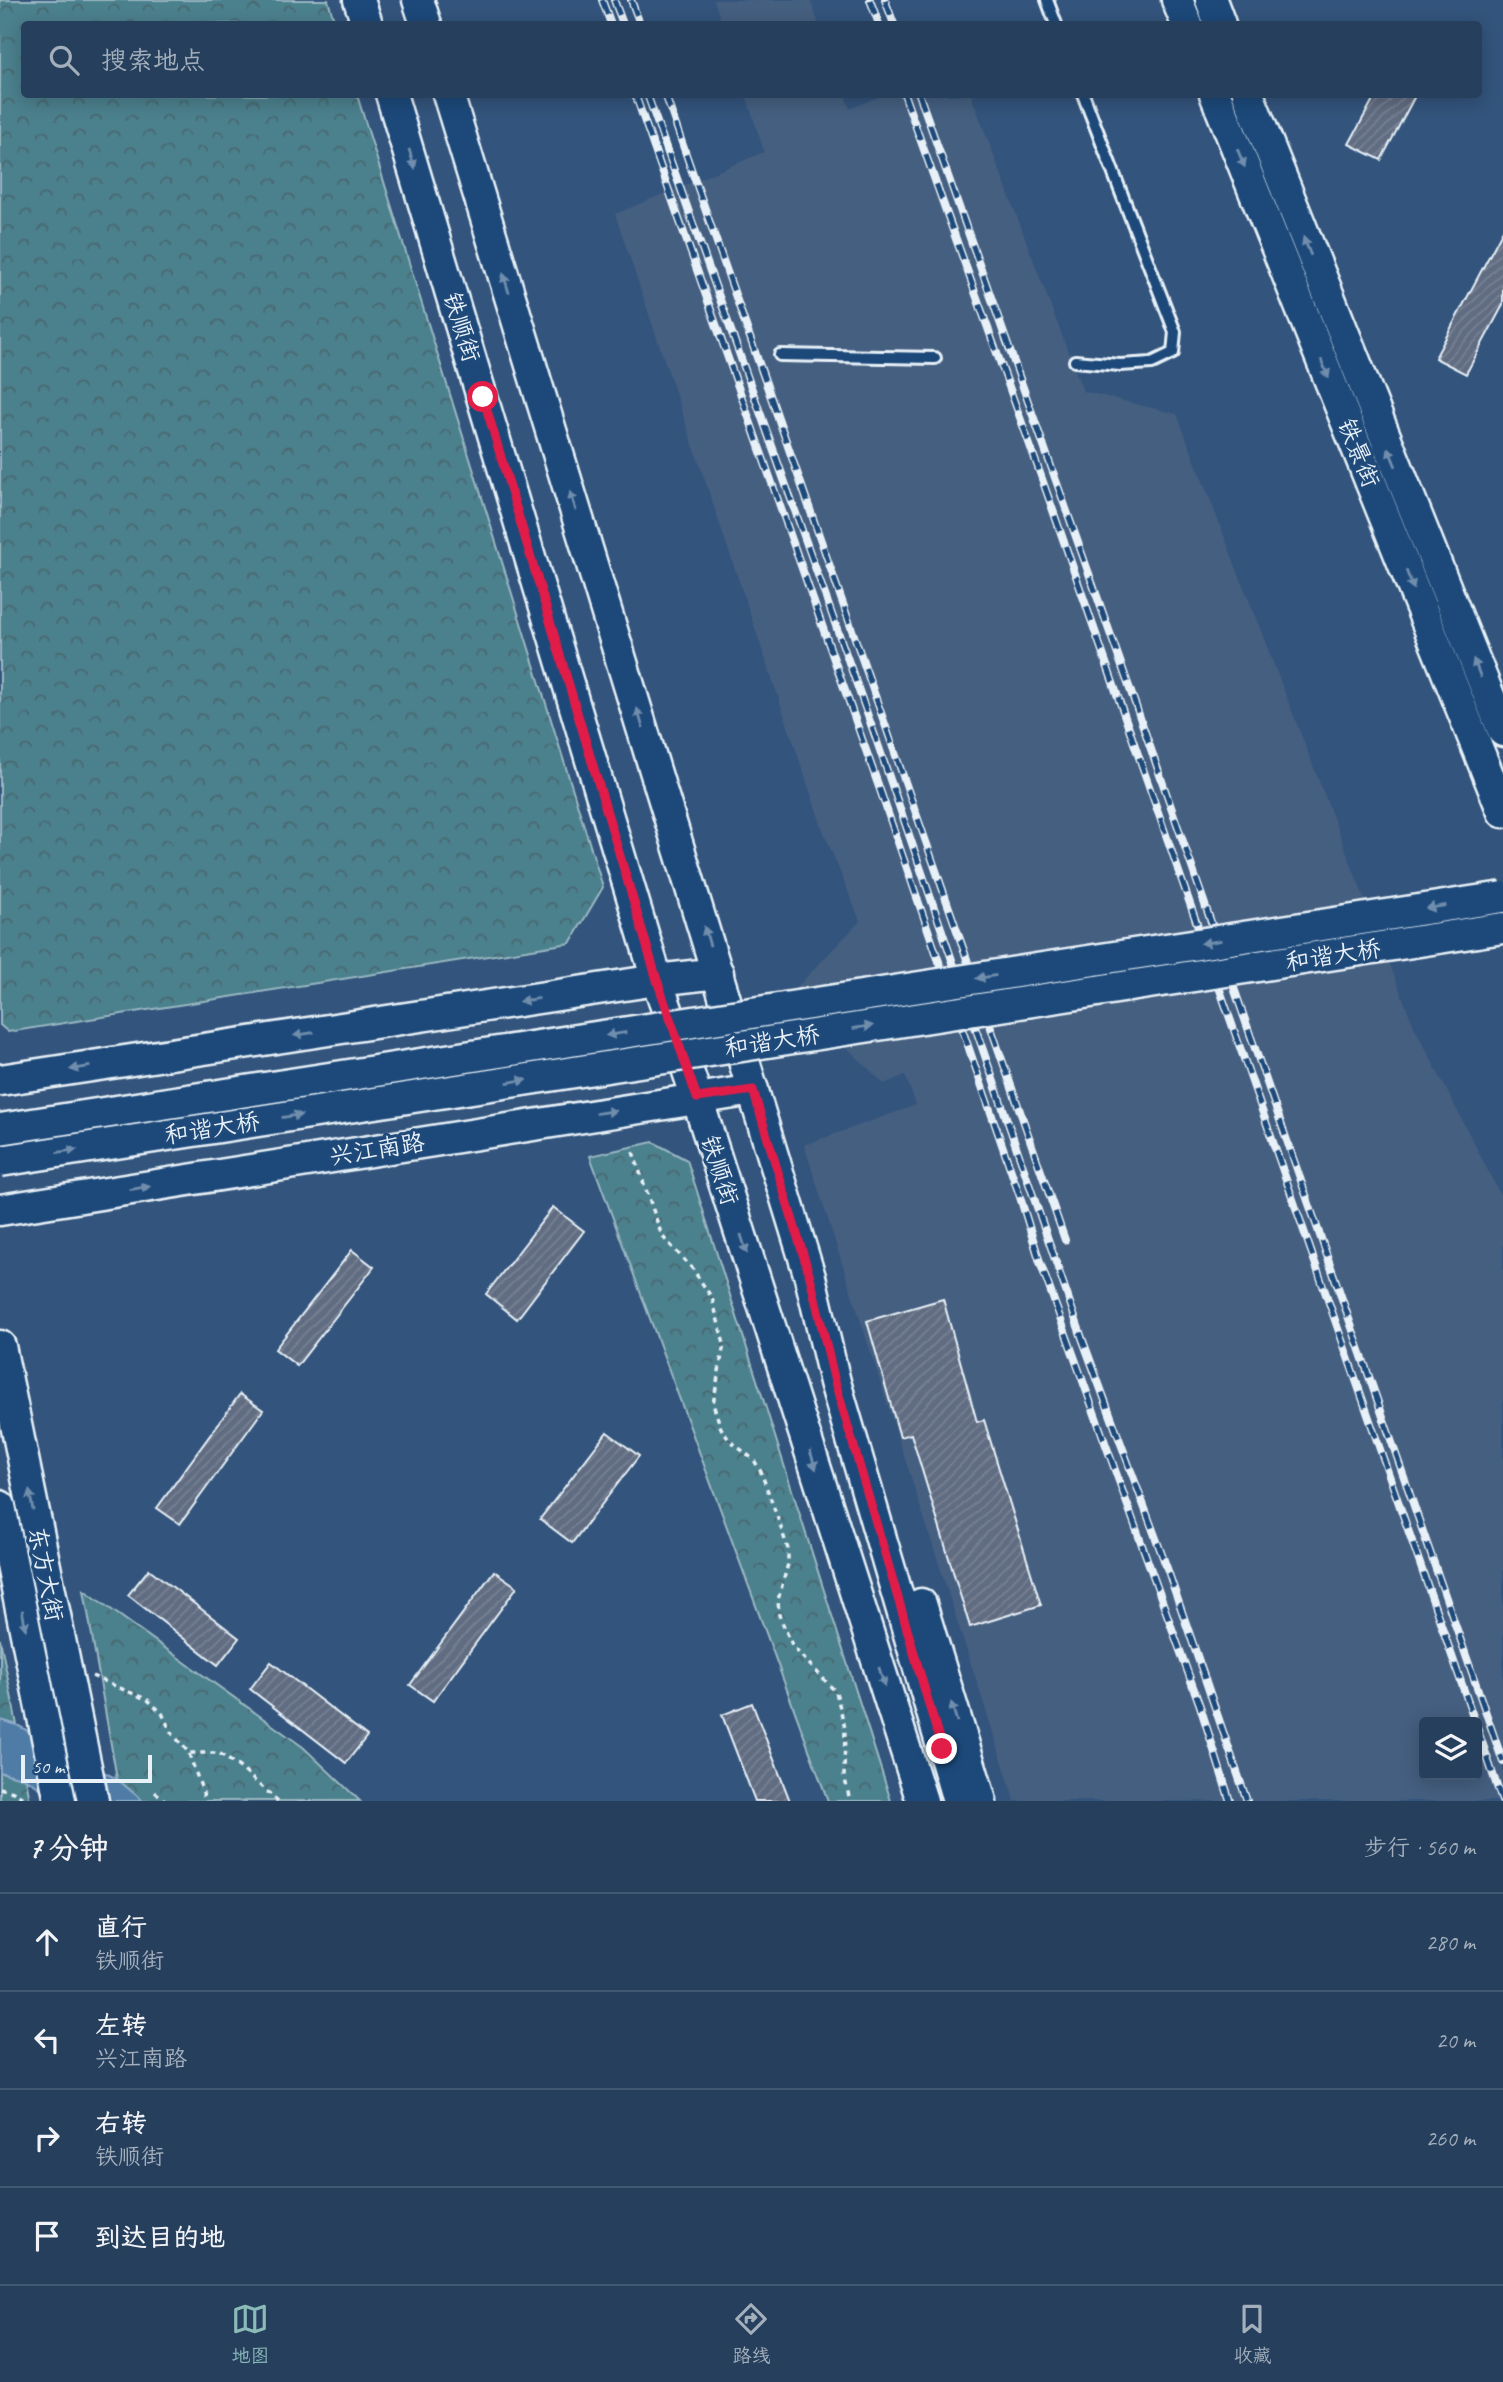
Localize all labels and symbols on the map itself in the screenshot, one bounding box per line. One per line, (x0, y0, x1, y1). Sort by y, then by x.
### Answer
one-way arrow (1235, 147, 1246, 168)
one-way arrow (407, 149, 417, 170)
one-way arrow (1302, 236, 1313, 257)
one-way arrow (500, 273, 510, 294)
street label: 铁顺街 (437, 288, 487, 366)
one-way arrow (1320, 359, 1331, 380)
route start (467, 381, 498, 412)
street label: 铁景街 (1332, 414, 1386, 492)
one-way arrow (1386, 447, 1397, 468)
one-way arrow (567, 490, 577, 511)
one-way arrow (1405, 570, 1416, 591)
one-way arrow (1472, 658, 1483, 679)
one-way arrow (634, 707, 644, 728)
one-way arrow (1424, 902, 1446, 913)
one-way arrow (701, 925, 711, 946)
street label: 和谐大桥 (1283, 933, 1383, 977)
one-way arrow (1200, 937, 1222, 948)
one-way arrow (975, 972, 997, 983)
one-way arrow (518, 994, 540, 1005)
street label: 和谐大桥 (722, 1019, 822, 1063)
one-way arrow (852, 1022, 874, 1033)
one-way arrow (293, 1029, 315, 1040)
one-way arrow (605, 1029, 627, 1040)
one-way arrow (68, 1063, 90, 1074)
one-way arrow (506, 1075, 528, 1086)
street label: 和谐大桥 (162, 1106, 262, 1150)
one-way arrow (596, 1106, 618, 1117)
one-way arrow (281, 1110, 303, 1121)
street label: 兴江南路 (327, 1127, 427, 1171)
street label: 铁顺街 (695, 1131, 745, 1209)
one-way arrow (57, 1145, 79, 1156)
one-way arrow (129, 1182, 151, 1193)
one-way arrow (739, 1233, 749, 1254)
one-way arrow (808, 1450, 819, 1471)
one-way arrow (25, 1489, 36, 1511)
street label: 东方大街 (22, 1524, 70, 1624)
one-way arrow (19, 1609, 30, 1631)
one-way arrow (877, 1667, 888, 1688)
one-way arrow (949, 1702, 959, 1723)
route end (926, 1733, 957, 1764)
scale bar (21, 1752, 152, 1784)

